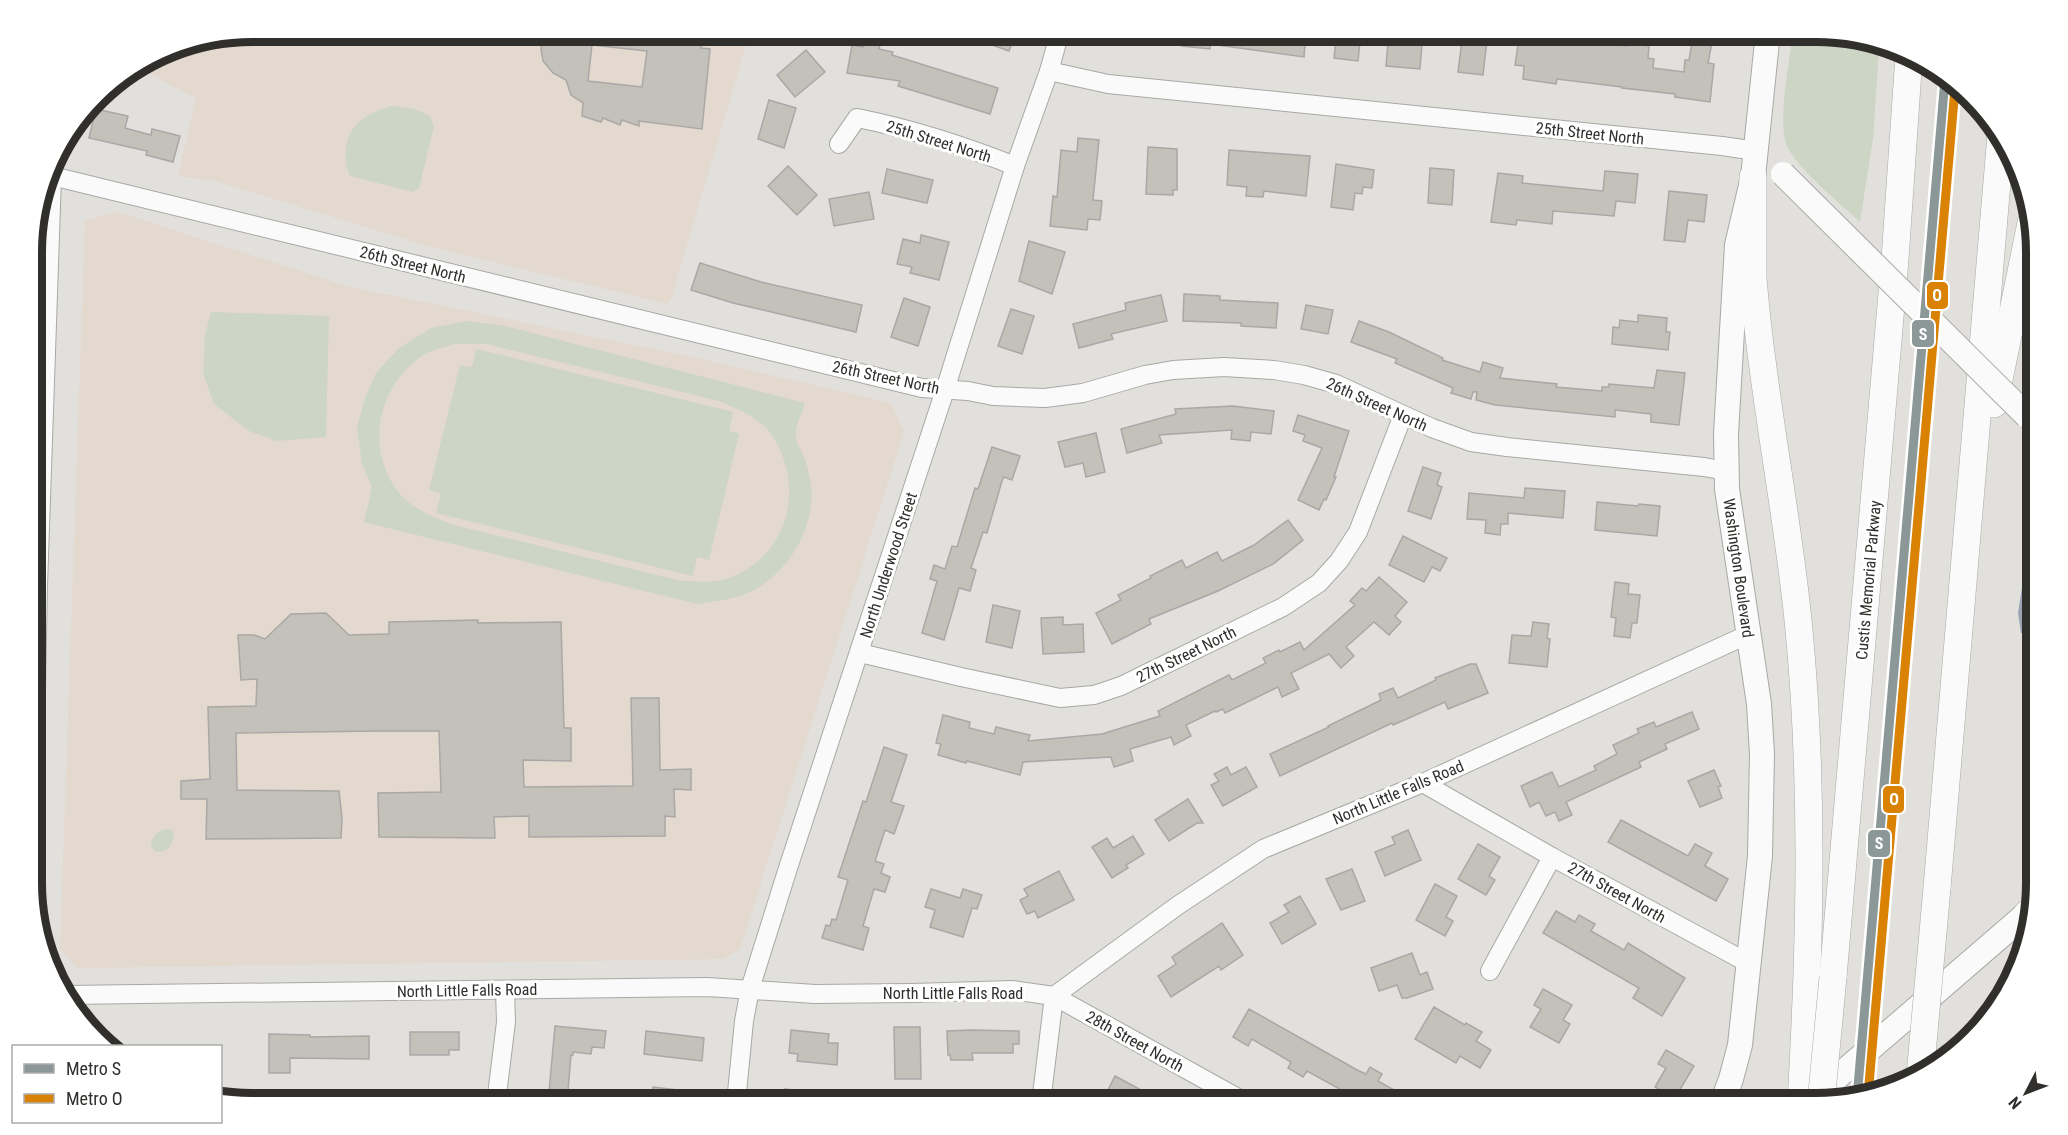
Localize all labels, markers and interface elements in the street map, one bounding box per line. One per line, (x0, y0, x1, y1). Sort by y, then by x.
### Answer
street label: 25th Street North (884, 116, 994, 166)
street label: 25th Street North (1535, 118, 1645, 149)
street label: 26th Street North (358, 242, 468, 287)
line badge: O (1926, 281, 1949, 310)
text: O (1932, 286, 1942, 305)
line badge: S (1911, 319, 1935, 348)
text: S (1919, 325, 1928, 344)
street label: 26th Street North (831, 357, 941, 398)
street label: 26th Street North (1323, 374, 1430, 435)
street label: North Underwood Street (856, 490, 921, 640)
street label: Washington Boulevard (1719, 497, 1758, 639)
street label: Custis Memorial Parkway (1852, 499, 1885, 660)
street label: 27th Street North (1133, 622, 1239, 687)
street label: North Little Falls Road (1330, 756, 1467, 829)
line badge: O (1882, 785, 1905, 814)
text: O (1889, 790, 1899, 809)
line badge: S (1867, 829, 1891, 858)
text: S (1875, 834, 1884, 853)
street label: 27th Street North (1565, 858, 1669, 927)
street label: North Little Falls Road (397, 980, 537, 1001)
street label: North Little Falls Road (883, 984, 1023, 1003)
street label: 28th Street North (1083, 1007, 1187, 1076)
legend (12, 1045, 222, 1123)
text: Metro S (66, 1058, 121, 1079)
north arrow (1996, 1063, 2056, 1123)
text: Metro O (66, 1088, 123, 1109)
text: N (2005, 1093, 2026, 1113)

